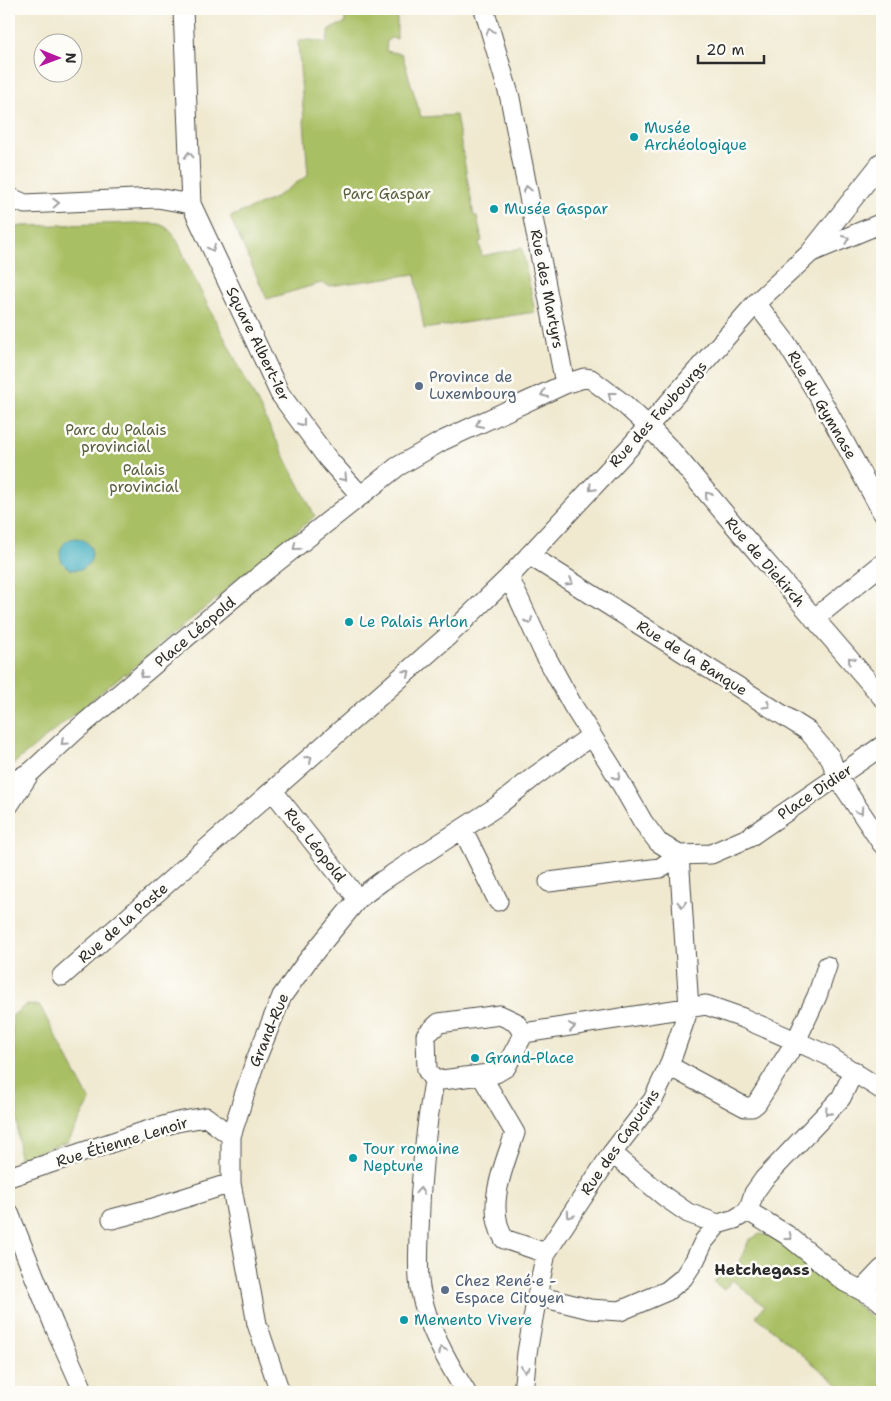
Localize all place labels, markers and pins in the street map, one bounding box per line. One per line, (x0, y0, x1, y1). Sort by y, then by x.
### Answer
place label: Musée Archéologique (644, 118, 747, 155)
marker: Musée Archéologique (628, 131, 640, 143)
place label: Musée Gaspar (504, 199, 608, 219)
marker: Musée Gaspar (488, 203, 500, 215)
place label: Province de Luxembourg (429, 367, 516, 404)
marker: Province de Luxembourg (413, 380, 425, 392)
place label: Le Palais Arlon (359, 612, 468, 632)
marker: Le Palais Arlon (343, 616, 355, 628)
place label: Grand-Place (485, 1048, 574, 1068)
marker: Grand-Place (469, 1052, 481, 1064)
place label: Tour romaine Neptune (363, 1139, 460, 1176)
marker: Tour romaine Neptune (347, 1152, 359, 1164)
place label: Chez René·e - Espace Citoyen (455, 1271, 564, 1308)
marker: Chez René·e - Espace Citoyen (439, 1284, 451, 1296)
place label: Memento Vivere (414, 1310, 532, 1330)
marker: Memento Vivere (398, 1314, 410, 1326)

